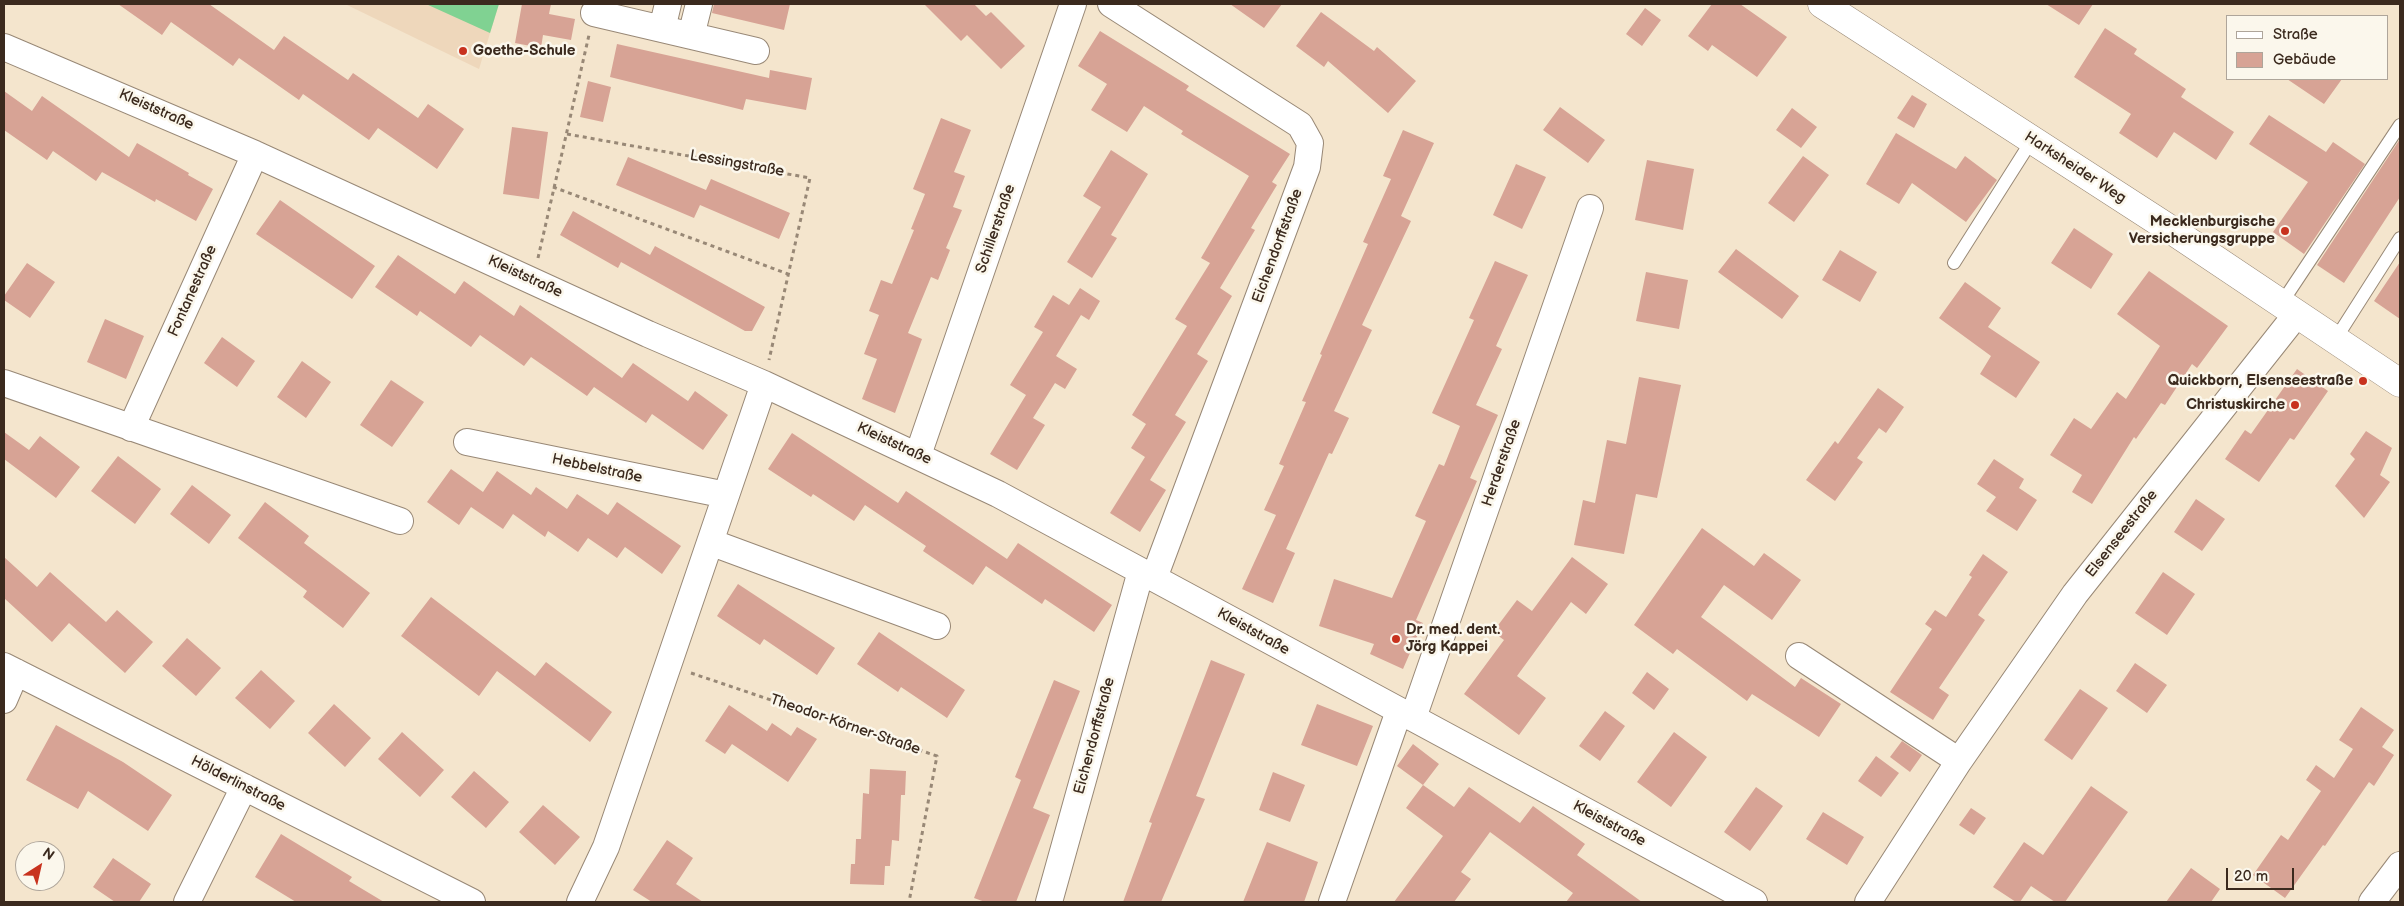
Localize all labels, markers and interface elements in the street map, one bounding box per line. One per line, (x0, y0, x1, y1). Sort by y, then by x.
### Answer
legend (2226, 15, 2389, 80)
text: Straße (2273, 25, 2318, 44)
place label: Goethe-Schule (473, 42, 575, 60)
marker: Goethe-Schule (457, 45, 469, 57)
text: Gebäude (2273, 50, 2336, 69)
street label: Kleiststraße (116, 85, 196, 135)
street label: Harksheider Weg (2021, 128, 2129, 208)
street label: Lessingstraße (688, 147, 786, 181)
street label: Schillerstraße (972, 182, 1020, 276)
street label: Eichendorffstraße (1249, 186, 1307, 306)
place label: Mecklenburgische Versicherungsgruppe (2129, 213, 2275, 248)
marker: Mecklenburgische Versicherungsgruppe (2279, 225, 2291, 237)
street label: Fontanestraße (165, 242, 221, 340)
street label: Kleiststraße (485, 252, 565, 302)
place label: Quickborn, Elsenseestraße (2168, 372, 2353, 390)
marker: Quickborn, Elsenseestraße (2357, 375, 2369, 387)
place label: Christuskirche (2186, 396, 2285, 414)
marker: Christuskirche (2289, 399, 2301, 411)
street label: Herderstraße (1479, 417, 1525, 509)
street label: Kleiststraße (854, 419, 934, 469)
street label: Hebbelstraße (550, 451, 644, 487)
street label: Elsenseestraße (2082, 487, 2162, 581)
street label: Kleiststraße (1214, 605, 1292, 659)
place label: Dr. med. dent. Jörg Kappei (1406, 621, 1500, 656)
marker: Dr. med. dent. Jörg Kappei (1390, 633, 1402, 645)
street label: Eichendorffstraße (1071, 676, 1119, 796)
street label: Theodor-Körner-Straße (768, 691, 922, 759)
street label: Hölderlinstraße (188, 752, 288, 816)
street label: Kleiststraße (1569, 797, 1649, 851)
north arrow (15, 841, 65, 891)
text: N (39, 844, 57, 864)
scale bar (2229, 858, 2296, 890)
text: 20 m (2234, 867, 2268, 886)

